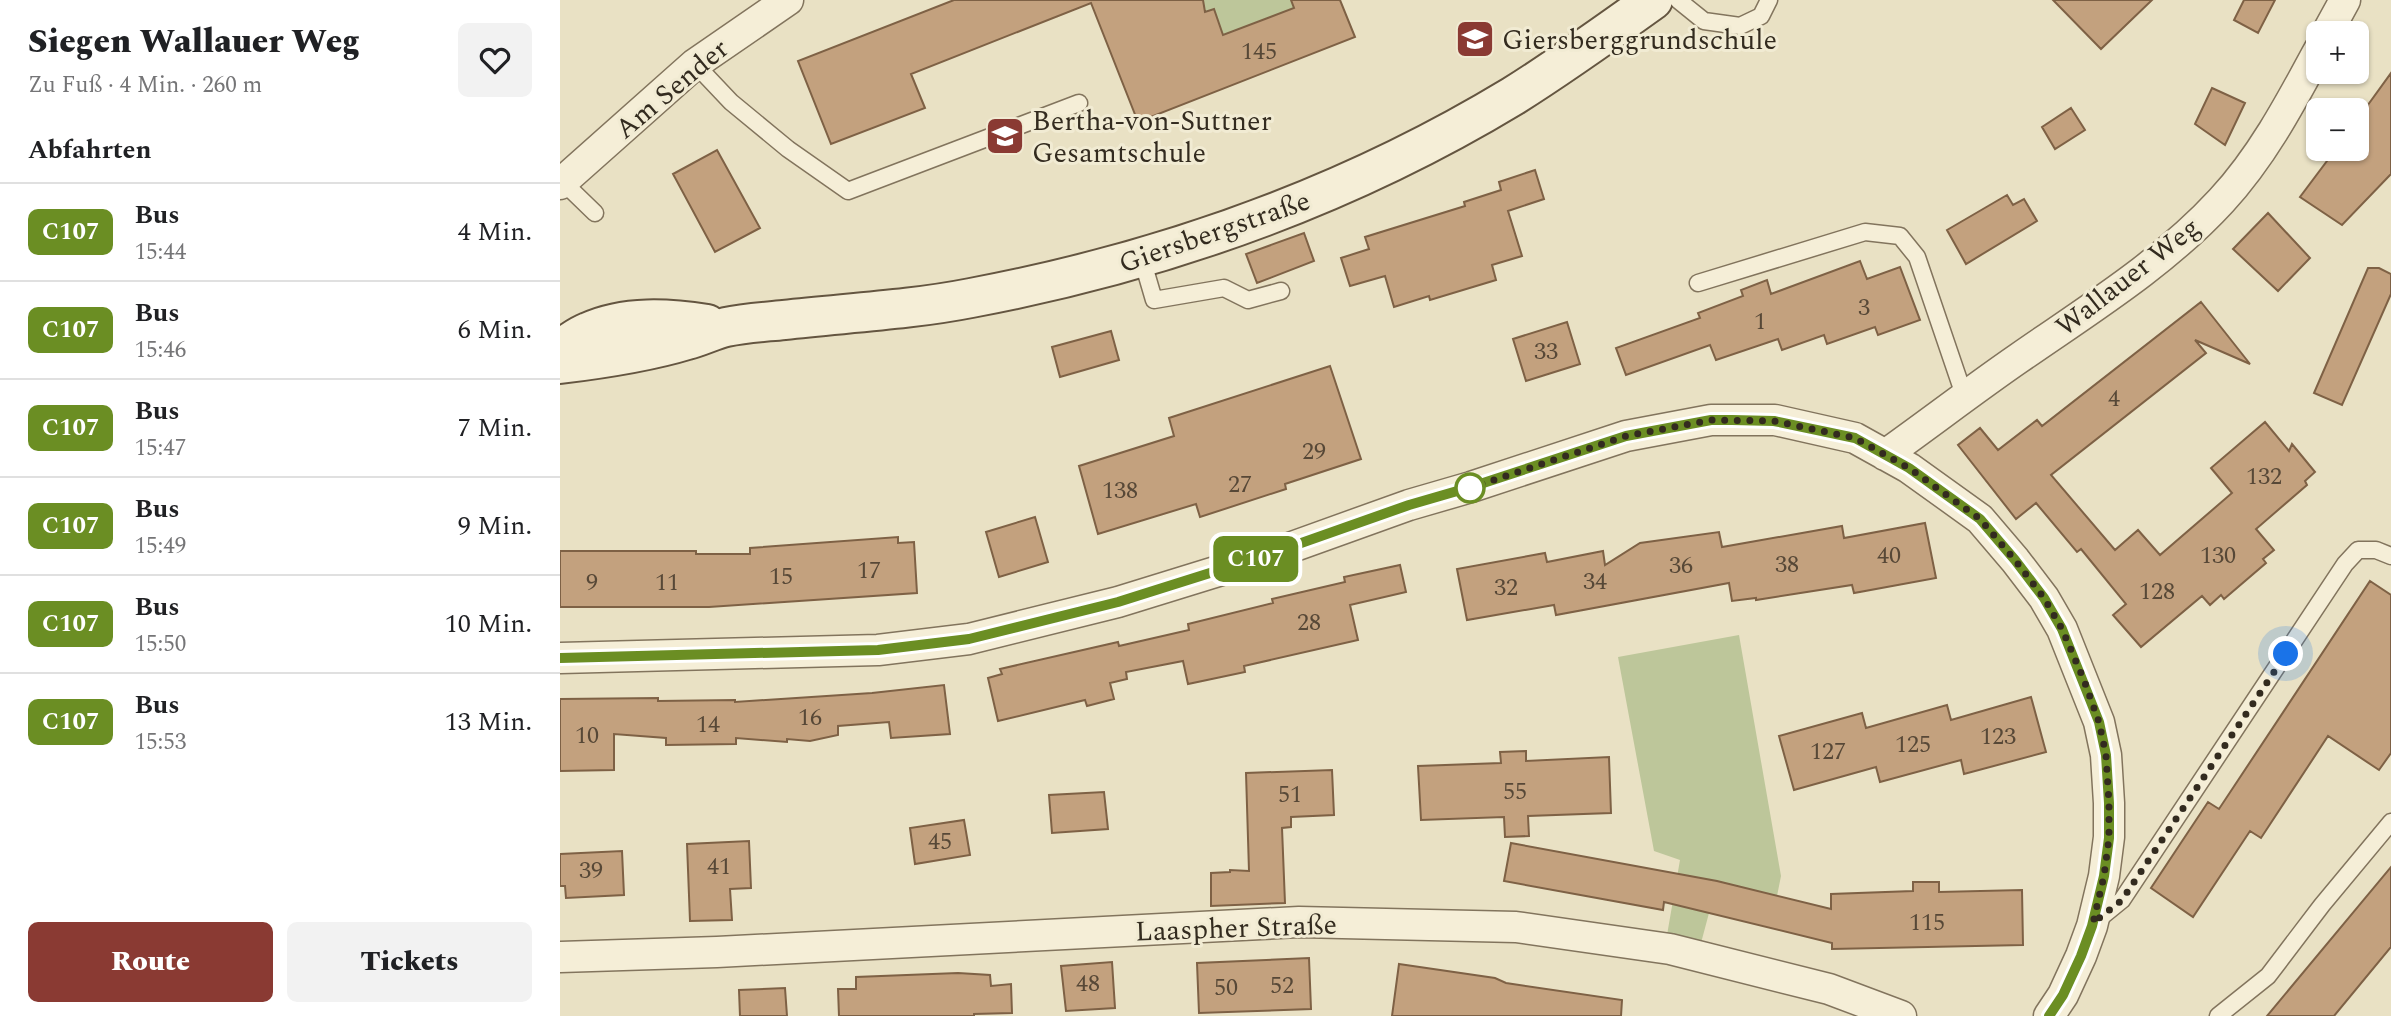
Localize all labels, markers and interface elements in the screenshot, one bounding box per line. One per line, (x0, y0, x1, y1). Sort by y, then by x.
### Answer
text: Siegen Wallauer Weg (28, 17, 360, 67)
school or university icon: Giersberggrundschule (1454, 18, 1496, 60)
place label: Giersberggrundschule (1502, 19, 1777, 62)
map controls (2306, 21, 2369, 161)
button: + (2306, 21, 2369, 84)
button: heart (458, 23, 532, 97)
street label: Am Sender (605, 28, 739, 150)
house number: 145 (1241, 34, 1277, 70)
text: Zu Fuß · 4 Min. · 260 m (28, 68, 262, 103)
button: − (2306, 98, 2369, 161)
place label: Bertha-von-Suttner Gesamtschule (1032, 100, 1272, 175)
school or university icon: Bertha-von-Suttner Gesamtschule (984, 115, 1026, 157)
text: Abfahrten (28, 130, 152, 170)
street label: Giersbergstraße (1113, 180, 1316, 285)
text: Bus (134, 195, 180, 235)
street label: Wallauer Weg (2046, 207, 2210, 348)
text: 4 Min. (458, 212, 532, 252)
text: C107 (42, 214, 99, 250)
text: 15:44 (134, 235, 186, 270)
house number: 3 (1858, 290, 1870, 326)
text: Bus (134, 293, 180, 333)
house number: 1 (1754, 304, 1766, 340)
text: 6 Min. (458, 310, 532, 350)
text: C107 (42, 312, 99, 348)
text: 15:46 (134, 333, 186, 368)
house number: 33 (1534, 334, 1558, 370)
house number: 4 (2108, 381, 2120, 417)
text: Bus (134, 391, 180, 431)
text: 7 Min. (458, 408, 532, 448)
text: C107 (42, 410, 99, 446)
text: 15:47 (134, 431, 186, 466)
house number: 29 (1302, 434, 1326, 470)
house number: 132 (2246, 459, 2282, 495)
house number: 27 (1228, 467, 1252, 503)
house number: 138 (1102, 473, 1138, 509)
unlabelled marker (1455, 473, 1485, 503)
text: Bus (134, 489, 180, 529)
text: 9 Min. (458, 506, 532, 546)
text: C107 (42, 508, 99, 544)
text: 15:49 (134, 529, 186, 564)
line badge: C107 (1207, 536, 1305, 582)
house number: 40 (1877, 538, 1901, 574)
house number: 130 (2200, 538, 2236, 574)
text: C107 (1227, 541, 1285, 577)
house number: 38 (1775, 547, 1799, 583)
house number: 36 (1669, 548, 1693, 584)
house number: 17 (857, 553, 881, 589)
house number: 15 (769, 559, 793, 595)
house number: 34 (1583, 564, 1607, 600)
house number: 9 (586, 565, 598, 601)
house number: 11 (655, 565, 679, 601)
house number: 32 (1494, 570, 1518, 606)
house number: 128 (2139, 574, 2175, 610)
text: Bus (134, 587, 180, 627)
text: 10 Min. (445, 604, 532, 644)
house number: 28 (1297, 605, 1321, 641)
text: C107 (42, 606, 99, 642)
text: 15:50 (134, 627, 186, 662)
your location (2268, 636, 2303, 671)
text: Bus (134, 685, 180, 725)
house number: 16 (798, 700, 822, 736)
text: 13 Min. (445, 702, 532, 742)
text: C107 (42, 704, 99, 740)
house number: 14 (696, 707, 720, 743)
house number: 10 (575, 718, 599, 754)
house number: 123 (1980, 719, 2016, 755)
text: 15:53 (134, 725, 186, 760)
house number: 125 (1895, 727, 1931, 763)
house number: 127 (1810, 734, 1846, 770)
house number: 55 (1503, 774, 1527, 810)
house number: 51 (1278, 777, 1302, 813)
house number: 45 (928, 824, 952, 860)
house number: 41 (707, 849, 731, 885)
house number: 39 (579, 853, 603, 889)
street label: Laaspher Straße (1134, 903, 1338, 954)
house number: 115 (1909, 905, 1945, 941)
button: Route (28, 922, 273, 1002)
button: Tickets (287, 922, 532, 1002)
house number: 48 (1076, 966, 1100, 1002)
house number: 52 (1270, 968, 1294, 1004)
house number: 50 (1214, 970, 1238, 1006)

